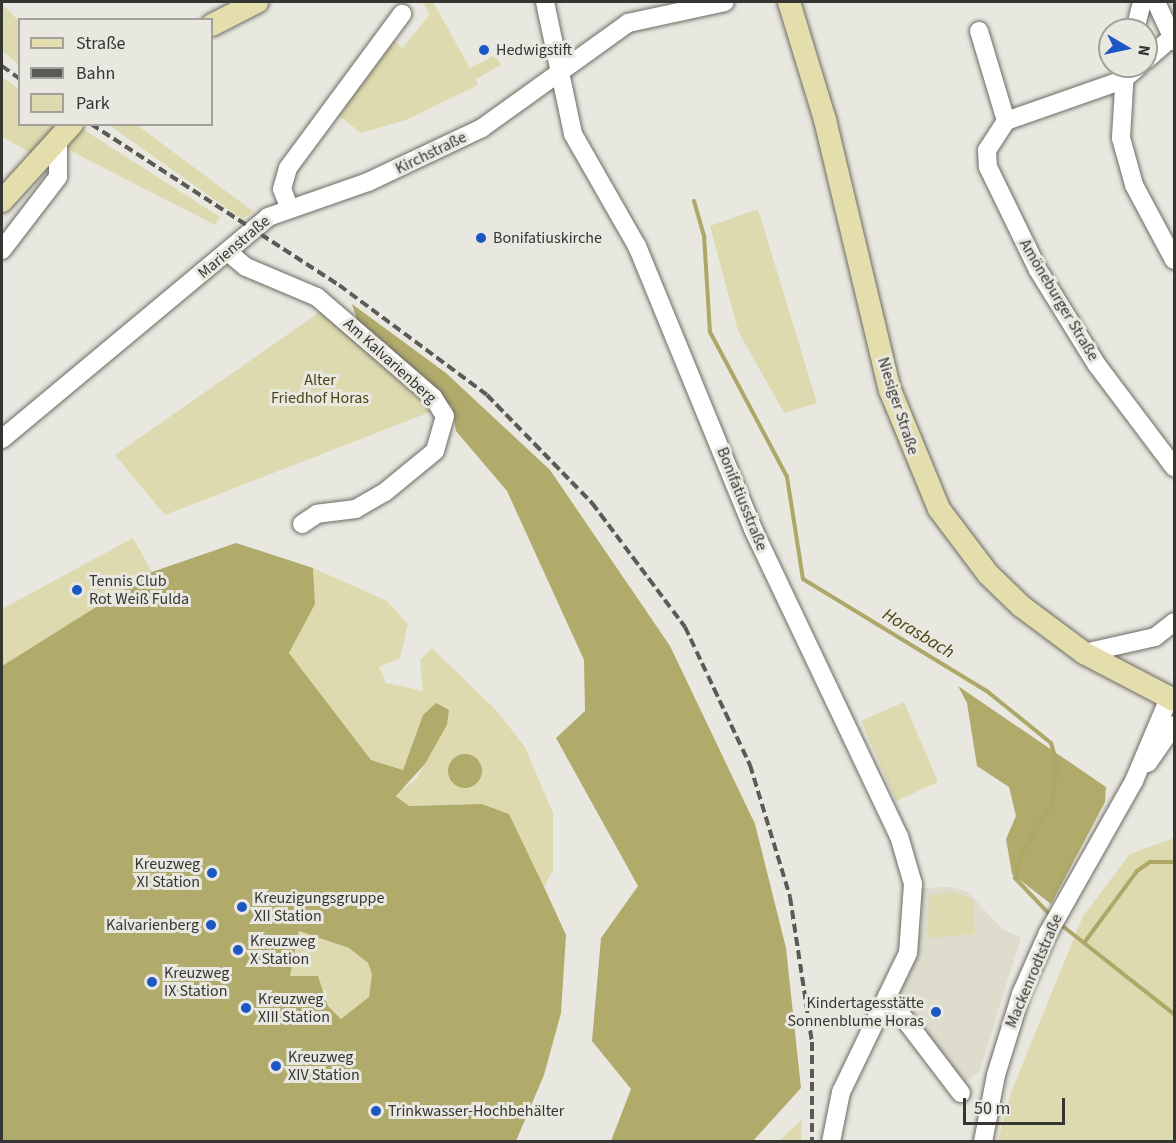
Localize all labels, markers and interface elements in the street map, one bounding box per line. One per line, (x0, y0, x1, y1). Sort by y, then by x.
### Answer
legend (18, 18, 213, 126)
north arrow (1098, 18, 1158, 78)
text: Straße (76, 31, 125, 56)
place label: Hedwigstift (496, 40, 572, 60)
marker: Hedwigstift (477, 43, 491, 57)
text: N (1132, 44, 1156, 57)
text: Bahn (76, 61, 115, 86)
text: Park (76, 91, 110, 116)
street label: Kirchstraße (392, 128, 470, 178)
street label: Marienstraße (194, 211, 274, 283)
place label: Bonifatiuskirche (493, 228, 602, 248)
marker: Bonifatiuskirche (474, 231, 488, 245)
street label: Amöneburger Straße (1015, 236, 1103, 364)
street label: Am Kalvarienberg (340, 314, 440, 408)
street label: Niesiger Straße (873, 355, 923, 457)
park label: Alter Friedhof Horas (271, 370, 369, 408)
street label: Bonifatiusstraße (713, 444, 771, 554)
place label: Tennis Club Rot Weiß Fulda (89, 571, 189, 609)
marker: Tennis Club Rot Weiß Fulda (70, 583, 84, 597)
water label: Horasbach (878, 604, 958, 664)
place label: Kreuzweg XI Station (135, 854, 200, 892)
marker: Kreuzweg XI Station (205, 866, 219, 880)
place label: Kreuzigungsgruppe XII Station (254, 888, 384, 926)
marker: Kreuzigungsgruppe XII Station (235, 900, 249, 914)
street label: Mackenrodtstraße (1001, 911, 1067, 1031)
place label: Kalvarienberg (106, 915, 199, 935)
marker: Kalvarienberg (204, 918, 218, 932)
place label: Kreuzweg X Station (250, 931, 315, 969)
marker: Kreuzweg X Station (231, 943, 245, 957)
place label: Kreuzweg IX Station (164, 963, 229, 1001)
marker: Kreuzweg IX Station (145, 975, 159, 989)
place label: Kreuzweg XIII Station (258, 989, 330, 1027)
place label: Kindertagesstätte Sonnenblume Horas (788, 993, 924, 1031)
marker: Kreuzweg XIII Station (239, 1001, 253, 1015)
marker: Kindertagesstätte Sonnenblume Horas (929, 1005, 943, 1019)
place label: Kreuzweg XIV Station (288, 1047, 360, 1085)
marker: Kreuzweg XIV Station (269, 1059, 283, 1073)
scale bar (966, 1086, 1068, 1124)
text: 50 m (974, 1096, 1010, 1121)
place label: Trinkwasser-Hochbehälter (388, 1101, 564, 1121)
marker: Trinkwasser-Hochbehälter (369, 1104, 383, 1118)

